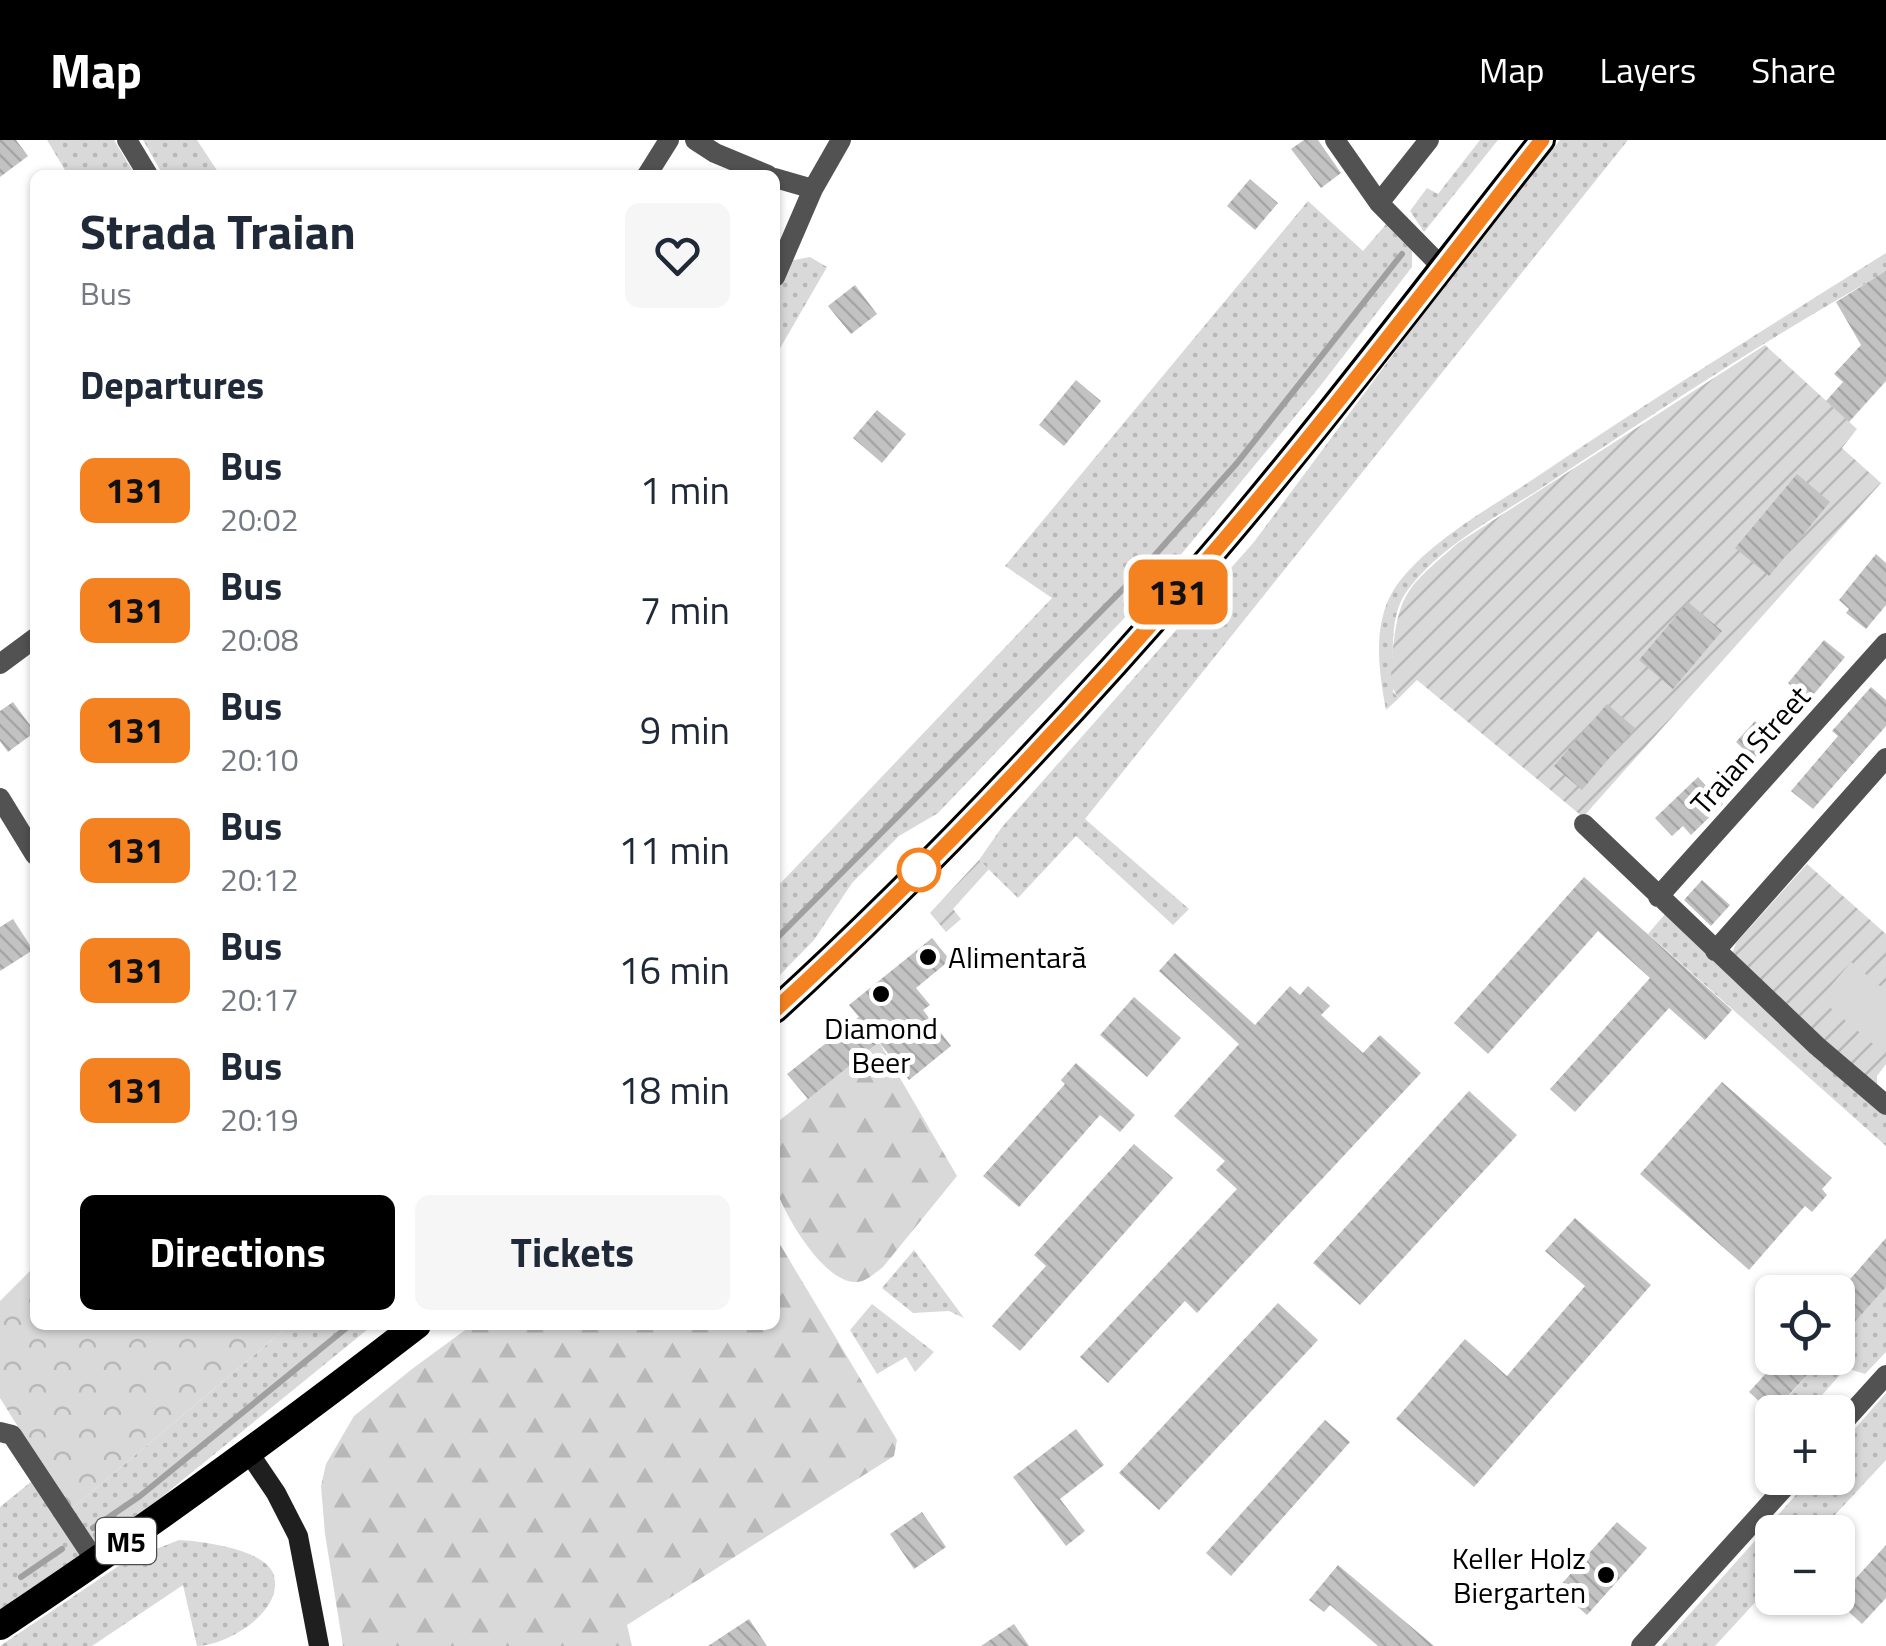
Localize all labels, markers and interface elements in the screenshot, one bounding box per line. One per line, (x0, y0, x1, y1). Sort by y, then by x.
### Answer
text: Map (50, 34, 142, 107)
text: Map (1479, 43, 1544, 97)
text: Layers (1599, 43, 1696, 97)
text: Share (1751, 43, 1836, 97)
text: Strada Traian (80, 195, 356, 268)
button: heart (625, 203, 730, 308)
text: Bus (80, 269, 132, 317)
text: Departures (80, 356, 264, 414)
text: Bus (220, 437, 282, 495)
text: 1 min (640, 461, 730, 519)
text: 131 (106, 463, 164, 517)
text: 20:02 (220, 495, 299, 543)
text: Bus (220, 557, 282, 615)
line badge: 131 (1120, 560, 1236, 624)
text: 131 (1149, 565, 1207, 619)
text: 7 min (640, 581, 730, 639)
text: 131 (106, 583, 164, 637)
text: 20:08 (220, 615, 299, 663)
street label: Traian Street (1679, 675, 1821, 825)
text: Bus (220, 677, 282, 735)
text: 9 min (640, 701, 730, 759)
text: 131 (106, 703, 164, 757)
text: 20:10 (220, 735, 299, 783)
text: Bus (220, 797, 282, 855)
text: 11 min (619, 821, 730, 879)
text: 131 (106, 823, 164, 877)
unlabelled marker (898, 849, 940, 891)
text: 20:12 (220, 855, 299, 903)
text: Bus (220, 917, 282, 975)
place label: Alimentară (948, 934, 1087, 980)
text: 16 min (619, 941, 730, 999)
text: 131 (106, 943, 164, 997)
marker: Alimentară (917, 946, 939, 968)
text: 20:17 (220, 975, 299, 1023)
marker: Diamond Beer (870, 983, 892, 1005)
place label: Diamond Beer (824, 1005, 938, 1085)
text: Bus (220, 1037, 282, 1095)
text: 18 min (619, 1061, 730, 1119)
text: 131 (106, 1063, 164, 1117)
text: 20:19 (220, 1095, 299, 1143)
button: Directions (80, 1195, 395, 1310)
button: Tickets (415, 1195, 730, 1310)
map controls (1755, 1275, 1855, 1615)
button: locate (1755, 1275, 1855, 1375)
button: + (1755, 1395, 1855, 1495)
button: − (1755, 1515, 1855, 1615)
road number: M5 (96, 1518, 156, 1564)
place label: Keller Holz Biergarten (1452, 1535, 1586, 1615)
marker: Keller Holz Biergarten (1595, 1564, 1617, 1586)

